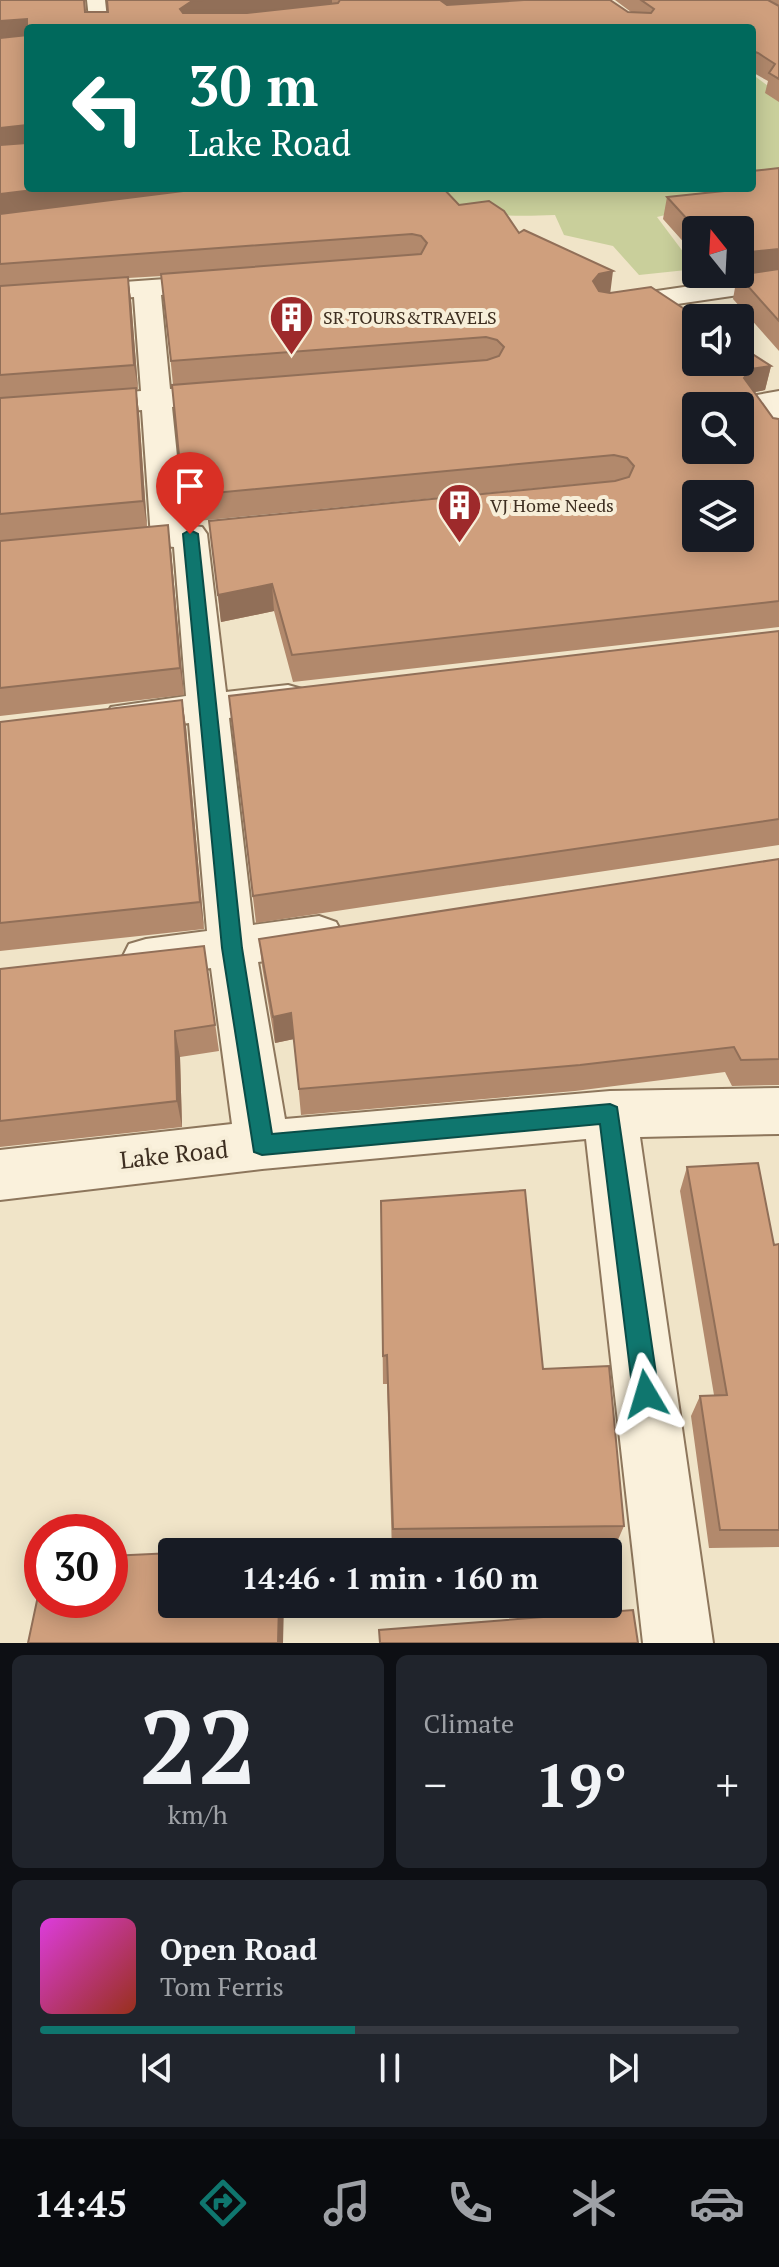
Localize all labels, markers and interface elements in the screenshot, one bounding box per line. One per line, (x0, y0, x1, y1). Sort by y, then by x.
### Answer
text: 30 m (188, 48, 318, 122)
icon: left (56, 56, 160, 160)
text: Lake Road (188, 119, 351, 166)
north arrow (682, 216, 754, 288)
map controls (682, 216, 754, 552)
building icon: SR TOURS&TRAVELS (268, 294, 316, 357)
button: sound (682, 304, 754, 376)
place label: SR TOURS&TRAVELS (323, 305, 497, 329)
button: search (682, 392, 754, 464)
pin (156, 452, 224, 534)
icon: arrive (168, 464, 212, 508)
button: layers (682, 480, 754, 552)
building icon: VJ Home Needs (435, 482, 483, 545)
place label: VJ Home Needs (490, 493, 614, 517)
street label: Lake Road (118, 1132, 230, 1176)
position arrow (604, 1352, 688, 1436)
speed limit sign: 30 (24, 1514, 128, 1618)
text: 14:46 · 1 min · 160 m (242, 1558, 538, 1598)
text: 22 (139, 1676, 257, 1814)
text: Climate (424, 1706, 514, 1740)
text: 19° (535, 1745, 628, 1824)
text: − (424, 1755, 447, 1814)
text: + (716, 1755, 739, 1814)
text: km/h (168, 1797, 228, 1831)
text: Open Road (160, 1929, 317, 1969)
text: Tom Ferris (160, 1969, 284, 2003)
icon: previous (135, 2046, 179, 2090)
icon: pause (368, 2046, 412, 2090)
icon: next (601, 2046, 645, 2090)
icon: directions (195, 2175, 251, 2231)
icon: music (319, 2175, 375, 2231)
icon: phone (442, 2175, 498, 2231)
icon: climate (566, 2175, 622, 2231)
icon: car (689, 2175, 745, 2231)
text: 14:45 (34, 2180, 127, 2227)

